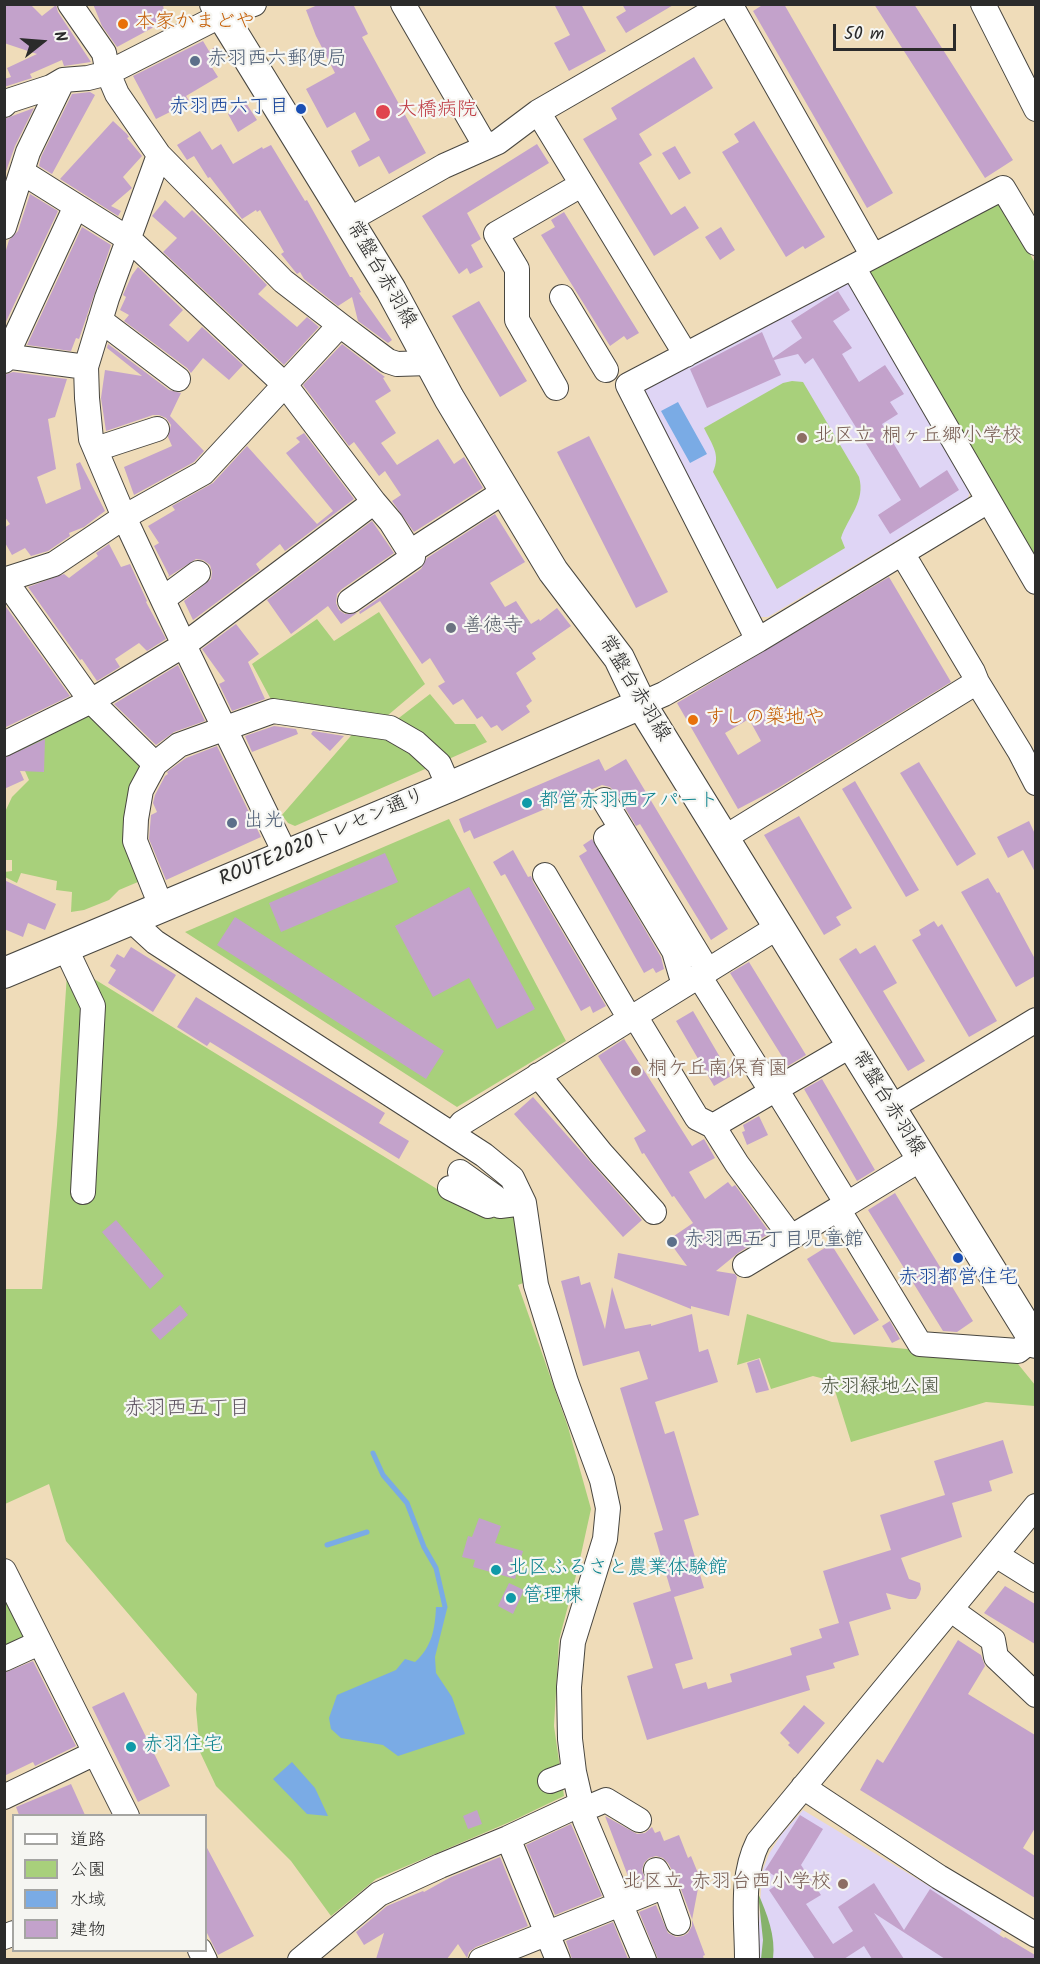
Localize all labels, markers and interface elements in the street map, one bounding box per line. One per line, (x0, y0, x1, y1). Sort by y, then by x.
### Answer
north arrow (12, 12, 72, 72)
place label: 本家かまどや (135, 12, 255, 36)
scale bar (836, 12, 959, 50)
marker: 本家かまどや (116, 17, 130, 31)
text: 50 m (844, 20, 884, 49)
text: N (46, 28, 73, 45)
place label: 赤羽西六郵便局 (207, 49, 347, 73)
marker: 赤羽西六郵便局 (188, 54, 202, 68)
place label: 赤羽西六丁目 (169, 97, 289, 121)
place label: 大橋病院 (397, 100, 477, 124)
marker: 赤羽西六丁目 (294, 102, 308, 116)
marker: 大橋病院 (374, 103, 392, 121)
street label: 常盤台赤羽線 (340, 217, 420, 333)
place label: 北区立 桐ヶ丘郷小学校 (814, 426, 1022, 450)
marker: 北区立 桐ヶ丘郷小学校 (795, 431, 809, 445)
place label: 善徳寺 (463, 616, 523, 640)
marker: 善徳寺 (444, 621, 458, 635)
street label: 常盤台赤羽線 (592, 631, 674, 747)
place label: すしの築地や (705, 708, 825, 732)
marker: すしの築地や (686, 713, 700, 727)
street label: ROUTE2020トレセン通り (216, 785, 430, 893)
place label: 都営赤羽西アパート (539, 791, 719, 815)
marker: 都営赤羽西アパート (520, 796, 534, 810)
place label: 出光 (244, 811, 284, 835)
marker: 出光 (225, 816, 239, 830)
street label: 常盤台赤羽線 (845, 1047, 929, 1161)
place label: 桐ケ丘南保育園 (648, 1059, 788, 1083)
marker: 桐ケ丘南保育園 (629, 1064, 643, 1078)
place label: 赤羽西五丁目児童館 (684, 1230, 864, 1254)
marker: 赤羽西五丁目児童館 (665, 1235, 679, 1249)
marker: 赤羽都営住宅 (951, 1251, 965, 1265)
place label: 赤羽都営住宅 (898, 1268, 1018, 1292)
park label: 赤羽緑地公園 (820, 1377, 940, 1401)
district label: 赤羽西五丁目 (124, 1397, 250, 1423)
place label: 北区ふるさと農業体験館 (508, 1558, 728, 1582)
marker: 北区ふるさと農業体験館 (489, 1563, 503, 1577)
place label: 管理棟 (523, 1586, 583, 1610)
marker: 管理棟 (504, 1591, 518, 1605)
place label: 赤羽住宅 (143, 1735, 223, 1759)
marker: 赤羽住宅 (124, 1740, 138, 1754)
legend (12, 1814, 207, 1952)
text: 道路 (70, 1826, 106, 1855)
text: 公園 (70, 1856, 106, 1885)
place label: 北区立 赤羽台西小学校 (623, 1872, 831, 1896)
marker: 北区立 赤羽台西小学校 (836, 1877, 850, 1891)
text: 水域 (70, 1886, 106, 1915)
text: 建物 (70, 1916, 106, 1945)

